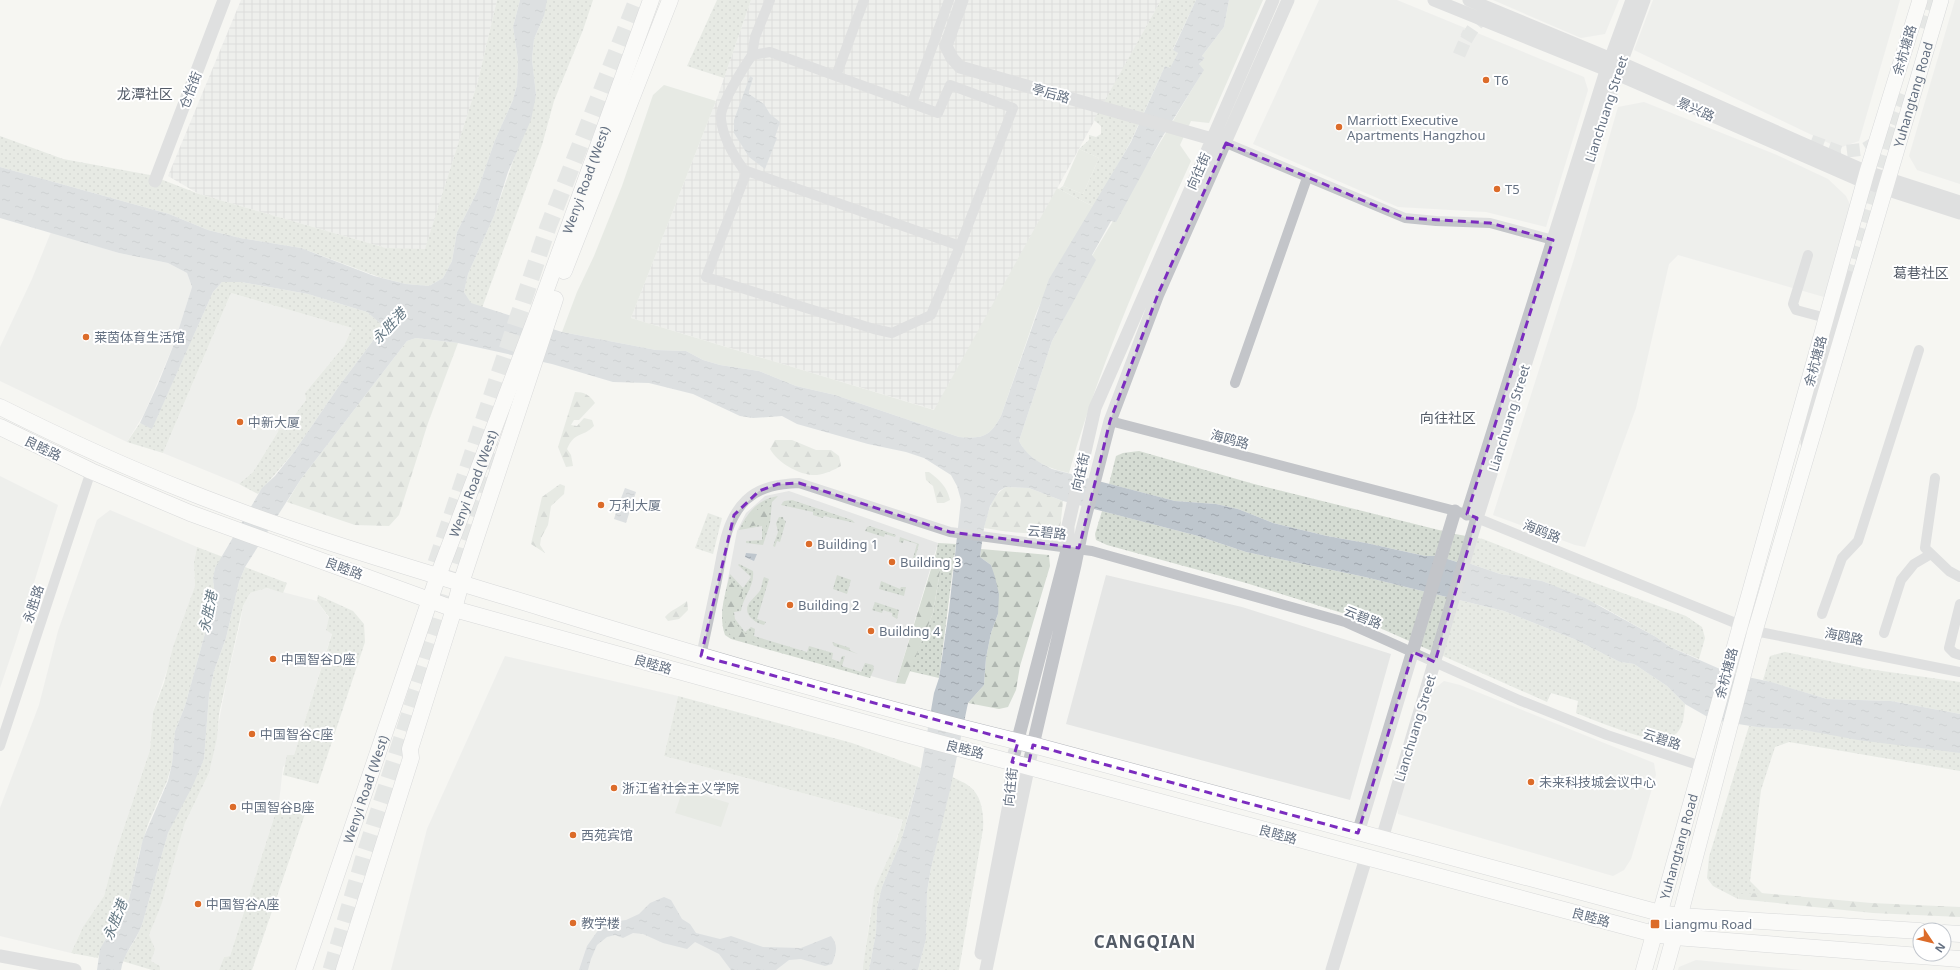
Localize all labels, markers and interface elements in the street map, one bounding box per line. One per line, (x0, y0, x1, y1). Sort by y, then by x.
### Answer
street label: 余杭塘路 (1888, 22, 1920, 78)
street label: Yuhangtang Road (1889, 40, 1937, 149)
street label: Lianchuang Street (1580, 53, 1632, 164)
street label: 仓怡街 (175, 69, 205, 111)
place label: T6 (1494, 71, 1509, 89)
marker: T6 (1481, 75, 1491, 85)
street label: 亭后路 (1030, 79, 1072, 107)
district label: 龙潭社区 (117, 84, 173, 103)
street label: 景兴路 (1675, 93, 1717, 125)
place label: Marriott Executive Apartments Hangzhou (1347, 111, 1485, 144)
marker: Marriott Executive Apartments Hangzhou (1334, 122, 1344, 132)
street label: Wenyi Road (West) (558, 123, 614, 236)
street label: 向往街 (1182, 150, 1214, 192)
place label: T5 (1505, 180, 1520, 198)
marker: T5 (1492, 184, 1502, 194)
district label: 葛巷社区 (1893, 263, 1949, 282)
water label: 永胜港 (367, 302, 411, 347)
place label: 莱茵体育生活馆 (94, 328, 185, 346)
marker: 莱茵体育生活馆 (81, 332, 91, 342)
street label: 余杭塘路 (1800, 334, 1830, 388)
street label: Lianchuang Street (1484, 362, 1534, 474)
district label: 向往社区 (1420, 408, 1476, 427)
place label: 中新大厦 (248, 413, 300, 431)
marker: 中新大厦 (235, 417, 245, 427)
street label: 海鸥路 (1209, 425, 1251, 453)
street label: Wenyi Road (West) (445, 427, 502, 540)
street label: 良睦路 (22, 431, 64, 465)
street label: 向往街 (1067, 451, 1093, 493)
place label: 万利大厦 (609, 496, 661, 514)
marker: 万利大厦 (596, 500, 606, 510)
street label: 海鸥路 (1521, 515, 1563, 547)
street label: 云碧路 (1027, 521, 1067, 543)
place label: Building 1 (817, 535, 878, 553)
marker: Building 1 (804, 539, 814, 549)
street label: 良睦路 (323, 553, 365, 583)
place label: Building 3 (900, 553, 961, 571)
marker: Building 3 (887, 557, 897, 567)
street label: 永胜路 (18, 583, 48, 625)
water label: 永胜港 (194, 587, 222, 634)
place label: Building 2 (798, 596, 859, 614)
marker: Building 2 (785, 600, 795, 610)
street label: 云碧路 (1342, 601, 1384, 633)
place label: Building 4 (879, 622, 941, 640)
street label: 海鸥路 (1823, 623, 1865, 649)
marker: Building 4 (866, 626, 876, 636)
street label: 余杭塘路 (1711, 646, 1741, 700)
place label: 中国智谷D座 (281, 650, 356, 668)
street label: 良睦路 (632, 650, 674, 678)
marker: 中国智谷D座 (268, 654, 278, 664)
street label: Lianchuang Street (1390, 672, 1440, 784)
street label: 云碧路 (1641, 724, 1683, 754)
place label: 中国智谷C座 (260, 725, 333, 743)
marker: 中国智谷C座 (247, 729, 257, 739)
street label: Wenyi Road (West) (339, 733, 392, 846)
street label: 良睦路 (944, 736, 986, 762)
street label: 向往街 (999, 767, 1021, 807)
place label: 未来科技城会议中心 (1539, 773, 1656, 791)
marker: 未来科技城会议中心 (1526, 777, 1536, 787)
place label: 浙江省社会主义学院 (622, 779, 739, 797)
marker: 浙江省社会主义学院 (609, 783, 619, 793)
street label: Yuhangtang Road (1655, 792, 1702, 902)
place label: 中国智谷B座 (241, 798, 314, 816)
marker: 中国智谷B座 (228, 802, 238, 812)
street label: 良睦路 (1257, 820, 1299, 848)
place label: 西苑宾馆 (581, 826, 633, 844)
marker: 西苑宾馆 (568, 830, 578, 840)
water label: 永胜港 (98, 895, 132, 943)
place label: 中国智谷A座 (206, 895, 279, 913)
marker: 中国智谷A座 (193, 899, 203, 909)
street label: 良睦路 (1570, 903, 1612, 931)
place label: 教学楼 (581, 914, 620, 932)
place label: Liangmu Road (1664, 915, 1752, 933)
marker: 教学楼 (568, 918, 578, 928)
marker: Liangmu Road (1649, 918, 1661, 930)
north arrow (1912, 922, 1952, 962)
district label: CANGQIAN (1094, 930, 1196, 953)
text: N (1932, 940, 1949, 956)

